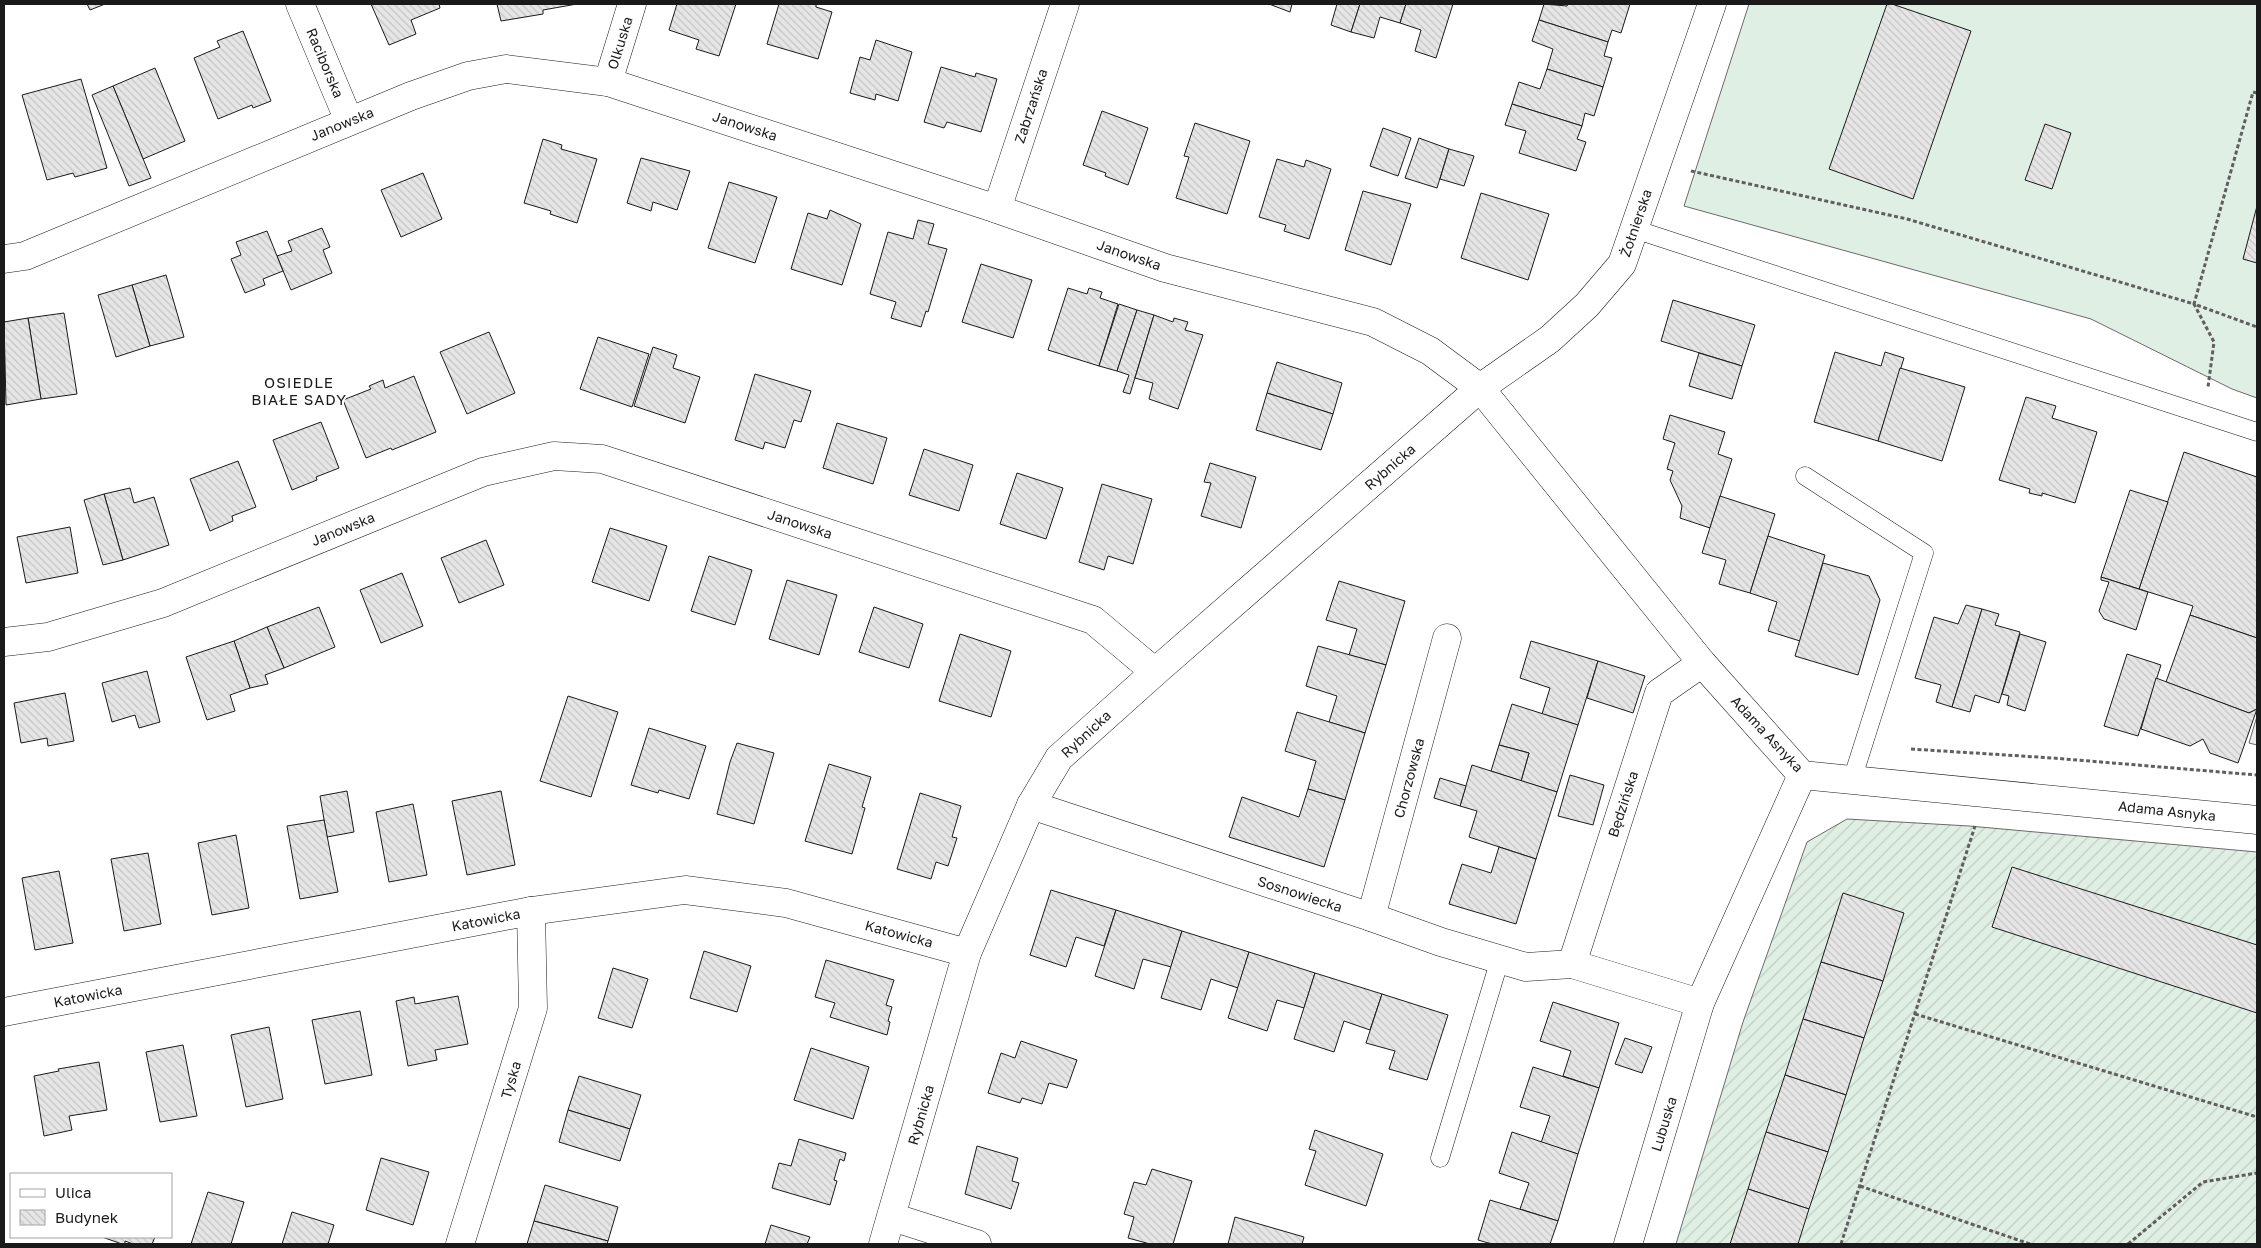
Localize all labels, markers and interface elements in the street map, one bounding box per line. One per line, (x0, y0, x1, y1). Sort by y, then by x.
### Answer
street label: Olkuska (603, 14, 636, 71)
street label: Raciborska (303, 25, 348, 100)
street label: Zabrzańska (1010, 66, 1051, 145)
street label: Janowska (308, 103, 376, 144)
street label: Janowska (711, 107, 780, 144)
street label: Żołnierska (1616, 187, 1655, 259)
street label: Janowska (1095, 236, 1164, 273)
district label: OSIEDLE BIAŁE SADY (251, 373, 347, 408)
street label: Rybnicka (1361, 440, 1419, 493)
street label: Janowska (766, 505, 835, 542)
street label: Janowska (309, 508, 377, 549)
street label: Adama Asnyka (1728, 692, 1807, 775)
street label: Rybnicka (1057, 706, 1114, 761)
street label: Chorzowska (1390, 736, 1427, 820)
street label: Będzińska (1604, 769, 1641, 839)
street label: Adama Asnyka (2117, 797, 2217, 824)
street label: Sosnowiecka (1256, 872, 1345, 915)
street label: Katowicka (450, 905, 522, 934)
street label: Katowicka (863, 916, 935, 951)
street label: Katowicka (52, 981, 124, 1010)
street label: Tyska (497, 1059, 524, 1101)
street label: Rybnicka (904, 1083, 937, 1147)
street label: Lubuska (1647, 1094, 1680, 1153)
legend (10, 1173, 172, 1238)
text: Ulica (55, 1183, 91, 1201)
text: Budynek (55, 1208, 119, 1226)

